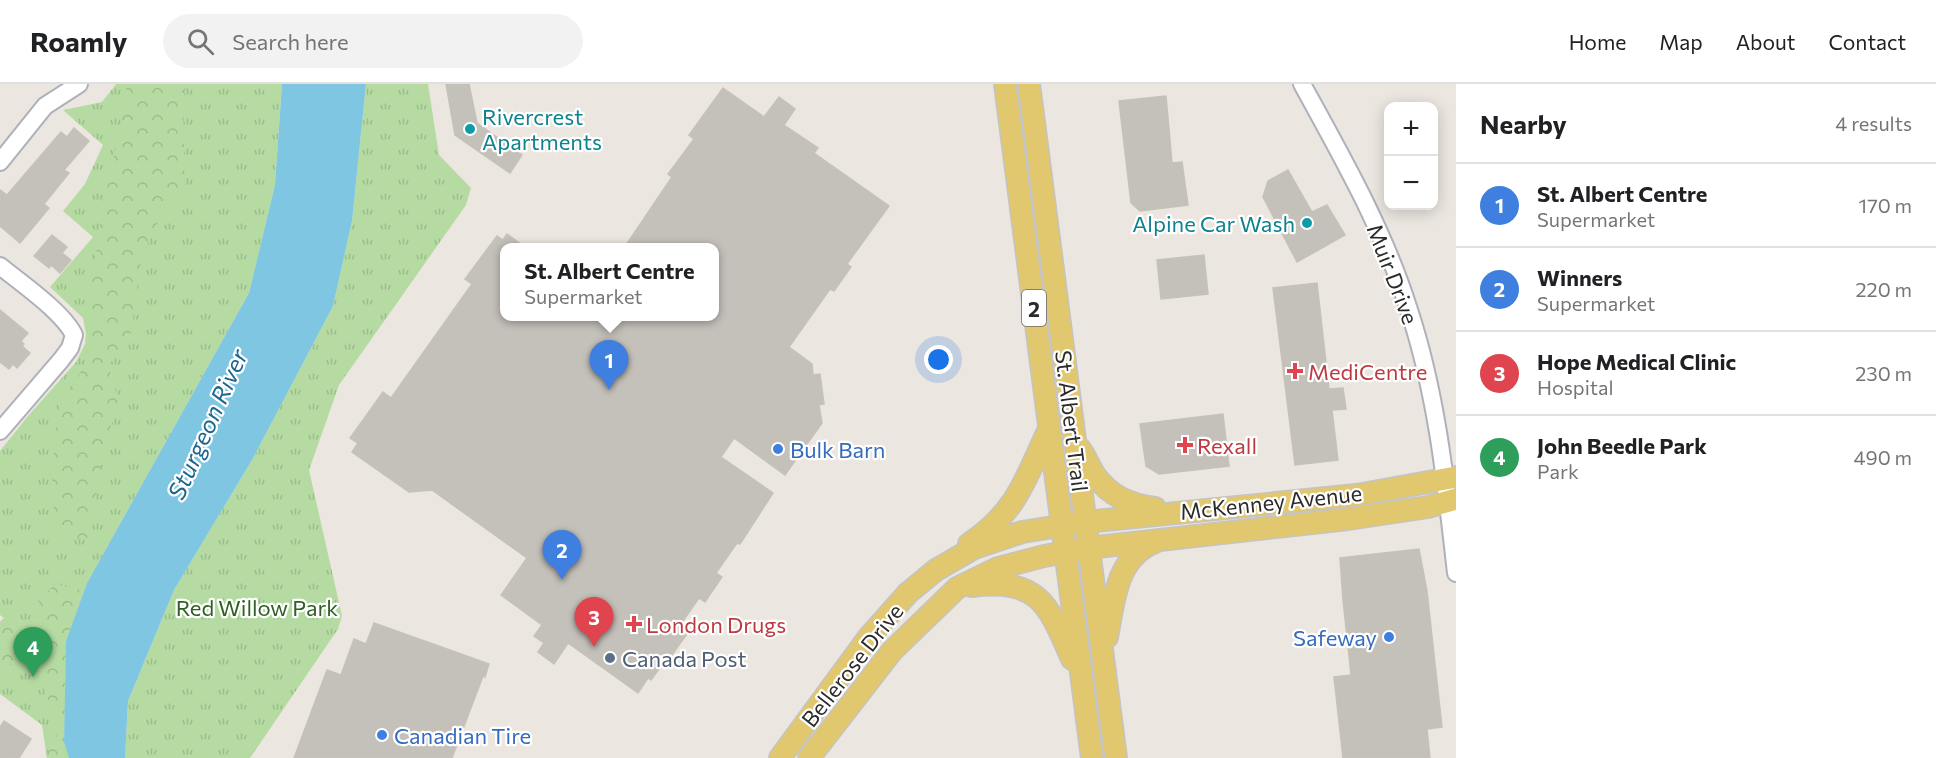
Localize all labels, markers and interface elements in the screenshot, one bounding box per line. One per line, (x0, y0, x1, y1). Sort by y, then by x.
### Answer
search box (163, 14, 583, 68)
text: Roamly (30, 24, 127, 58)
icon: search (184, 25, 217, 58)
text: Search here (232, 28, 349, 55)
text: Home (1569, 29, 1626, 54)
text: Map (1659, 29, 1703, 54)
text: About (1736, 29, 1795, 54)
text: Contact (1828, 29, 1906, 54)
map controls (1384, 102, 1438, 210)
button: + (1384, 102, 1438, 156)
place label: Rivercrest Apartments (482, 103, 602, 155)
text: Nearby (1480, 108, 1567, 139)
text: 4 results (1835, 111, 1912, 135)
marker: Rivercrest Apartments (463, 122, 477, 136)
button: − (1384, 156, 1438, 210)
text: St. Albert Centre (1537, 180, 1707, 207)
text: 1 (1495, 193, 1504, 217)
text: 170 m (1859, 193, 1912, 217)
text: Supermarket (1537, 207, 1655, 231)
place label: Alpine Car Wash (1132, 210, 1295, 237)
marker: Alpine Car Wash (1300, 216, 1314, 230)
street label: Muir Drive (1362, 220, 1424, 328)
popup (500, 243, 719, 321)
text: St. Albert Centre (524, 257, 695, 284)
text: Winners (1537, 264, 1622, 291)
text: 2 (1494, 277, 1505, 301)
text: 220 m (1856, 277, 1912, 301)
text: Supermarket (524, 284, 643, 308)
road number: 2 (1022, 290, 1046, 326)
text: Supermarket (1537, 291, 1655, 315)
pin: 1 (590, 340, 628, 390)
water label: Sturgeon River (161, 343, 254, 504)
your location (924, 345, 953, 374)
text: Hope Medical Clinic (1537, 348, 1736, 375)
street label: St. Albert Trail (1050, 349, 1094, 493)
place label: MediCentre (1308, 358, 1427, 385)
text: 3 (1494, 361, 1505, 385)
text: 230 m (1855, 361, 1912, 385)
marker: MediCentre (1286, 362, 1304, 380)
text: Hospital (1537, 375, 1614, 399)
place label: Rexall (1197, 432, 1257, 459)
text: John Beedle Park (1537, 432, 1707, 459)
place label: Bulk Barn (790, 436, 885, 463)
marker: Rexall (1178, 438, 1192, 452)
marker: Bulk Barn (771, 442, 785, 456)
text: 4 (1493, 445, 1506, 469)
text: 490 m (1854, 445, 1912, 469)
text: Park (1537, 459, 1579, 483)
street label: McKenney Avenue (1179, 479, 1363, 525)
pin: 2 (542, 530, 582, 580)
park label: Red Willow Park (176, 594, 338, 621)
pin: 3 (574, 598, 614, 647)
street label: Bellerose Drive (796, 598, 908, 732)
place label: London Drugs (646, 611, 786, 638)
marker: London Drugs (627, 617, 641, 631)
place label: Safeway (1293, 624, 1377, 651)
pin: 4 (14, 628, 52, 677)
marker: Safeway (1382, 630, 1396, 644)
place label: Canada Post (622, 645, 746, 672)
marker: Canada Post (603, 651, 617, 665)
place label: Canadian Tire (394, 722, 531, 749)
marker: Canadian Tire (375, 728, 389, 742)

